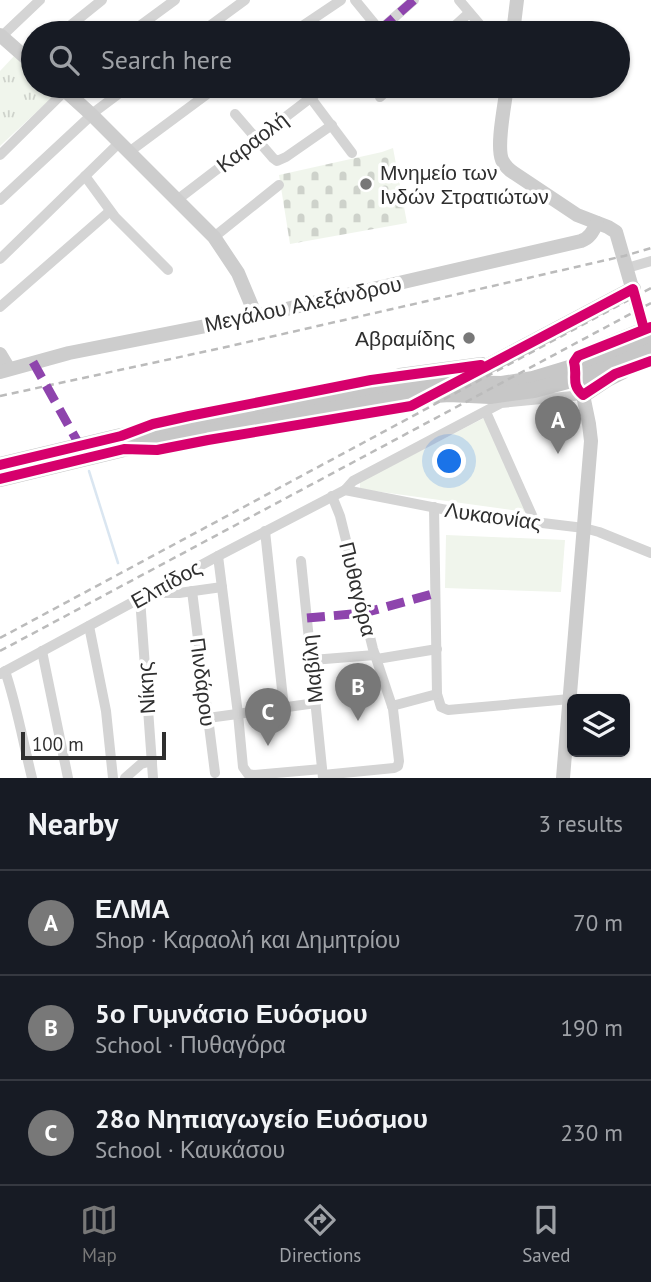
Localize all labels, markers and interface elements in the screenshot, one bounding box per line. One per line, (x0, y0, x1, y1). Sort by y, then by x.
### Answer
search box (21, 21, 630, 98)
icon: search (45, 41, 83, 79)
text: Search here (101, 43, 232, 76)
street label: Καραολή (211, 106, 293, 178)
place label: Μνημείο των Ινδών Στρατιώτων (380, 159, 549, 210)
marker: Μνημείο των Ινδών Στρατιώτων (358, 176, 374, 192)
street label: Μεγάλου Αλεξάνδρου (202, 270, 404, 338)
place label: Αβραμίδης (355, 325, 455, 352)
marker: Αβραμίδης (461, 330, 477, 346)
pin: A (535, 396, 581, 454)
your location (432, 444, 466, 478)
street label: Λυκαονίας (443, 496, 543, 536)
street label: Πυθαγόρα (333, 539, 383, 639)
street label: Ελπίδος (126, 554, 206, 614)
street label: Μαβίλη (295, 633, 329, 705)
street label: Πινδάρου (184, 636, 222, 728)
street label: Νίκης (131, 661, 161, 715)
pin: B (335, 663, 381, 721)
pin: C (245, 688, 291, 746)
map controls (567, 694, 630, 757)
button: layers (567, 694, 630, 757)
scale bar (21, 729, 166, 761)
text: 100 m (32, 732, 84, 756)
text: Nearby (28, 804, 118, 843)
text: 3 results (539, 809, 623, 838)
text: ΕΛΜΑ (95, 892, 170, 925)
text: A (44, 908, 58, 937)
text: 70 m (573, 908, 623, 937)
text: Shop · Καραολή και Δημητρίου (95, 925, 400, 954)
text: 5ο Γυμνάσιο Ευόσμου (95, 997, 368, 1030)
text: B (44, 1013, 58, 1042)
text: 190 m (561, 1013, 623, 1042)
text: School · Πυθαγόρα (95, 1030, 286, 1059)
text: 28ο Νηπιαγωγείο Ευόσμου (95, 1102, 428, 1135)
text: C (45, 1118, 57, 1147)
text: 230 m (561, 1118, 623, 1147)
text: School · Καυκάσου (95, 1135, 285, 1164)
tab: Map (80, 1201, 118, 1267)
tab: Directions (279, 1201, 361, 1267)
tab: Saved (522, 1201, 571, 1267)

